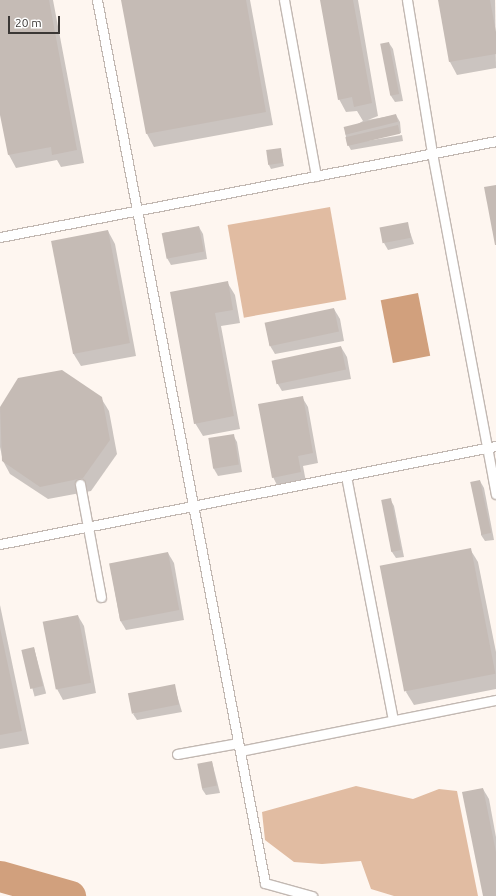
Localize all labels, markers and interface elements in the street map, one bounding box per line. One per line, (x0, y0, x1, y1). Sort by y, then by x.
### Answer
scale bar (10, 8, 62, 34)
text: 20 m (15, 16, 42, 29)

